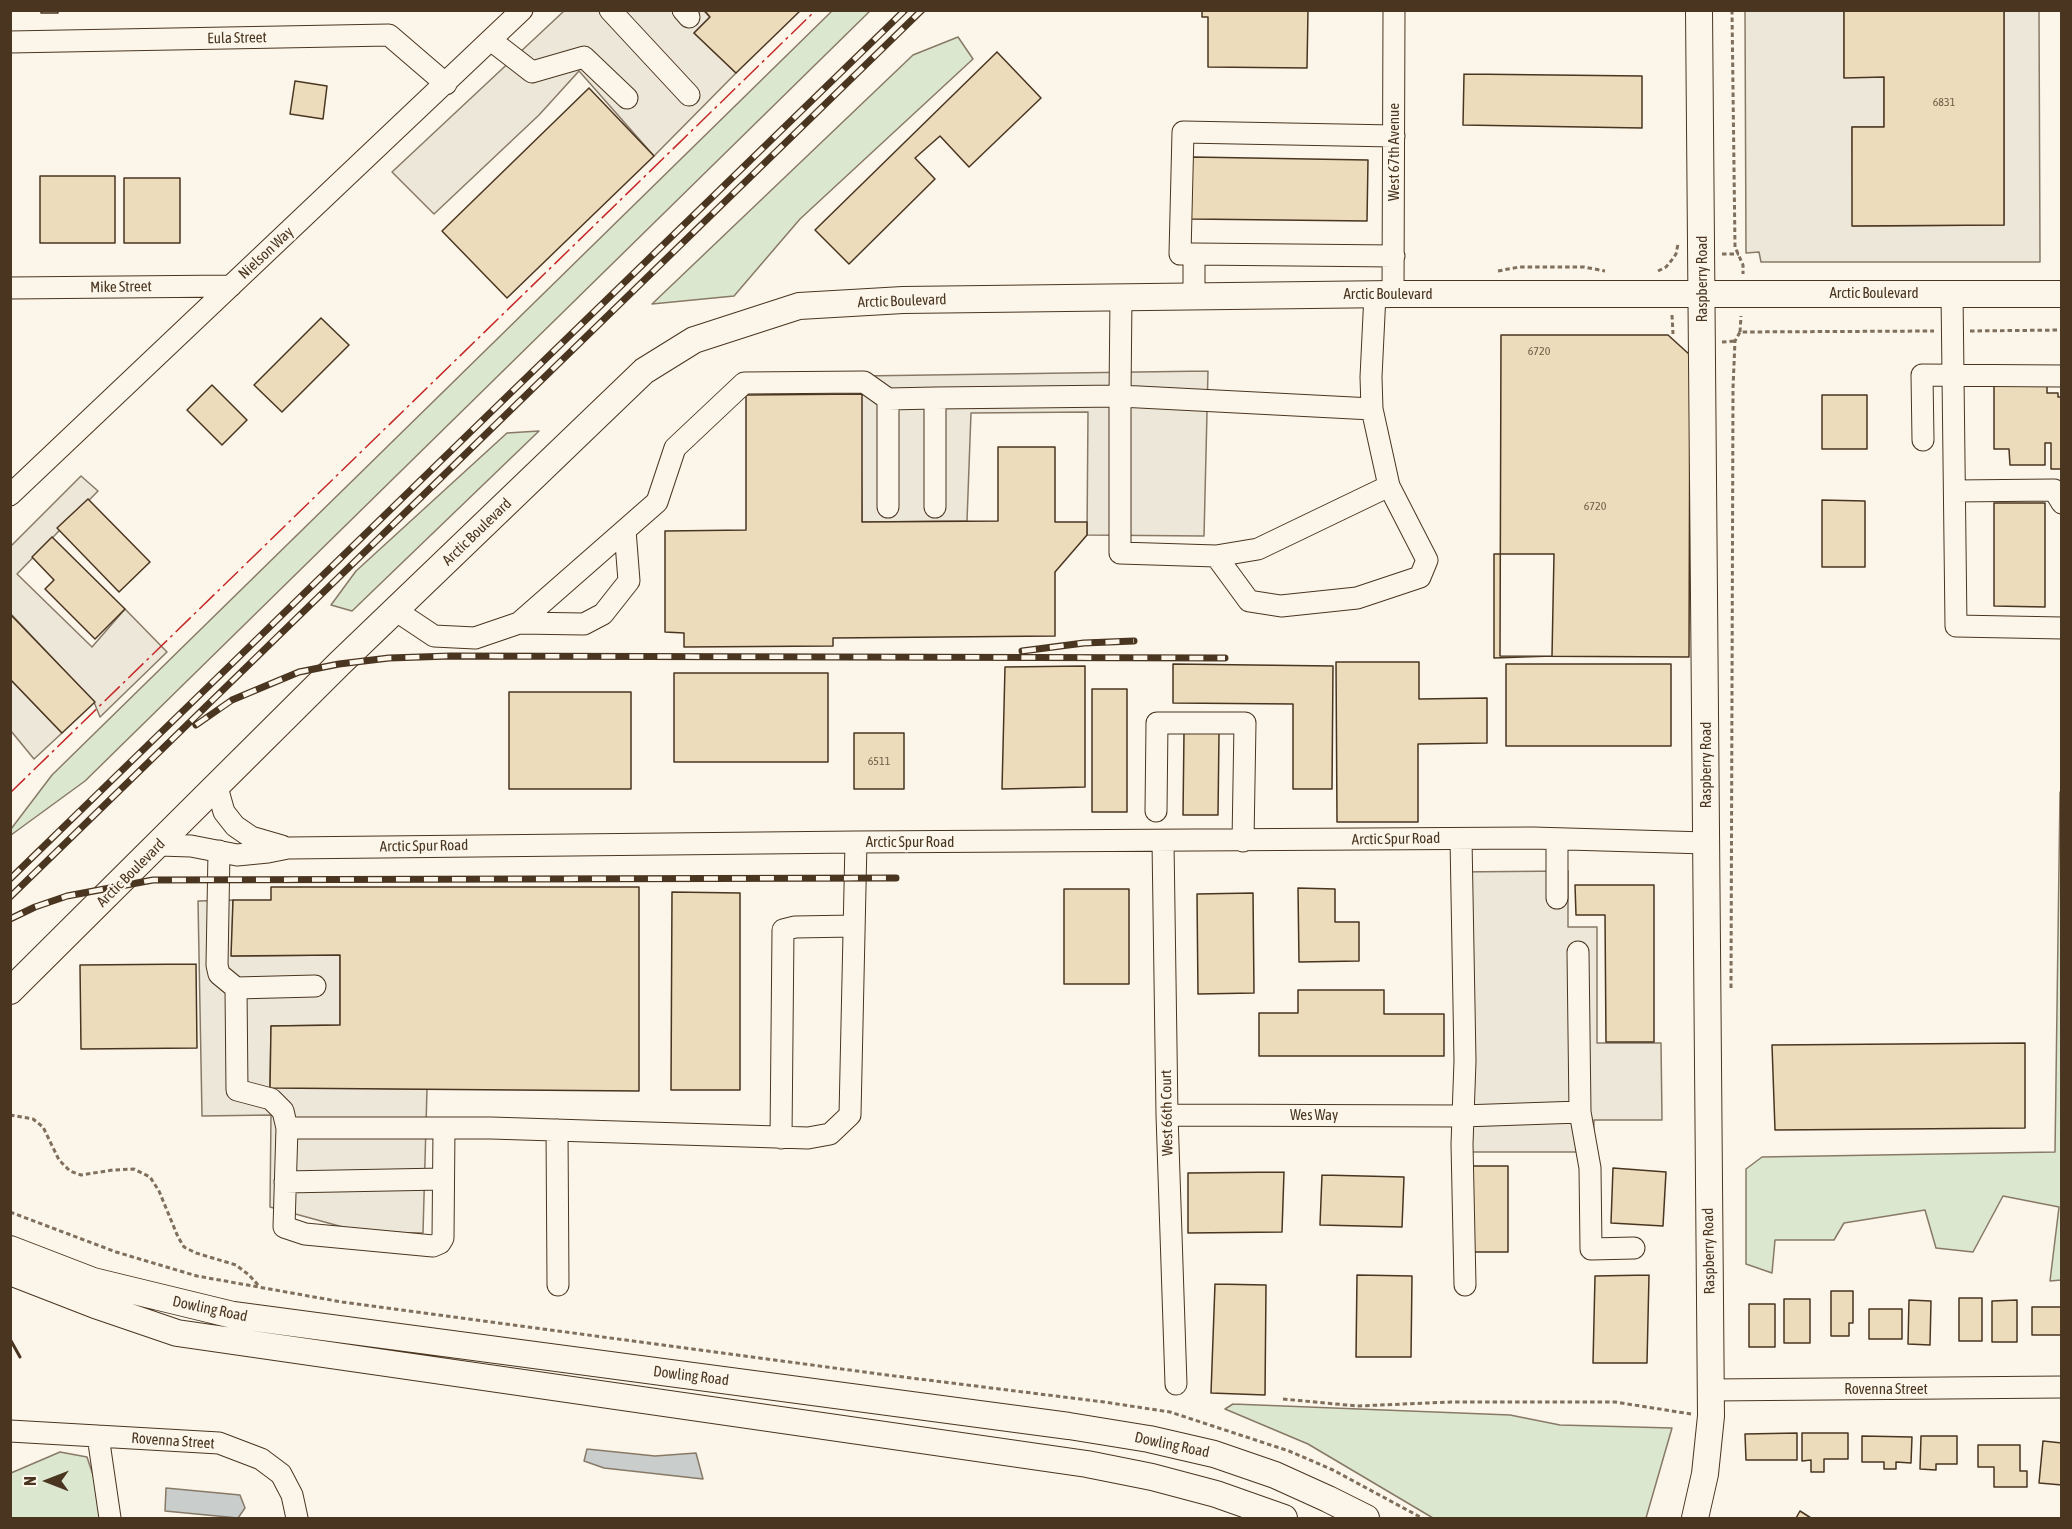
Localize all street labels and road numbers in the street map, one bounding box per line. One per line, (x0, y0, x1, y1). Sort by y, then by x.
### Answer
street label: Eula Street (207, 28, 267, 48)
street label: West 67th Avenue (1385, 103, 1403, 201)
street label: Nielson Way (235, 223, 297, 283)
street label: Raspberry Road (1693, 236, 1711, 322)
street label: Mike Street (90, 277, 152, 297)
street label: Arctic Boulevard (1829, 284, 1919, 302)
street label: Arctic Boulevard (1343, 285, 1433, 303)
street label: Arctic Boulevard (857, 290, 947, 312)
street label: Arctic Boulevard (439, 495, 515, 569)
street label: Raspberry Road (1697, 722, 1715, 808)
street label: Arctic Spur Road (1352, 829, 1440, 849)
street label: Arctic Spur Road (866, 833, 954, 851)
street label: Arctic Boulevard (93, 835, 169, 911)
street label: Arctic Spur Road (380, 836, 468, 856)
street label: West 66th Court (1157, 1070, 1177, 1156)
street label: Wes Way (1290, 1106, 1338, 1124)
street label: Raspberry Road (1699, 1208, 1719, 1294)
street label: Dowling Road (171, 1292, 249, 1326)
street label: Dowling Road (652, 1362, 730, 1390)
street label: Rovenna Street (1844, 1380, 1928, 1398)
street label: Dowling Road (1133, 1428, 1211, 1462)
street label: Rovenna Street (131, 1429, 215, 1453)

